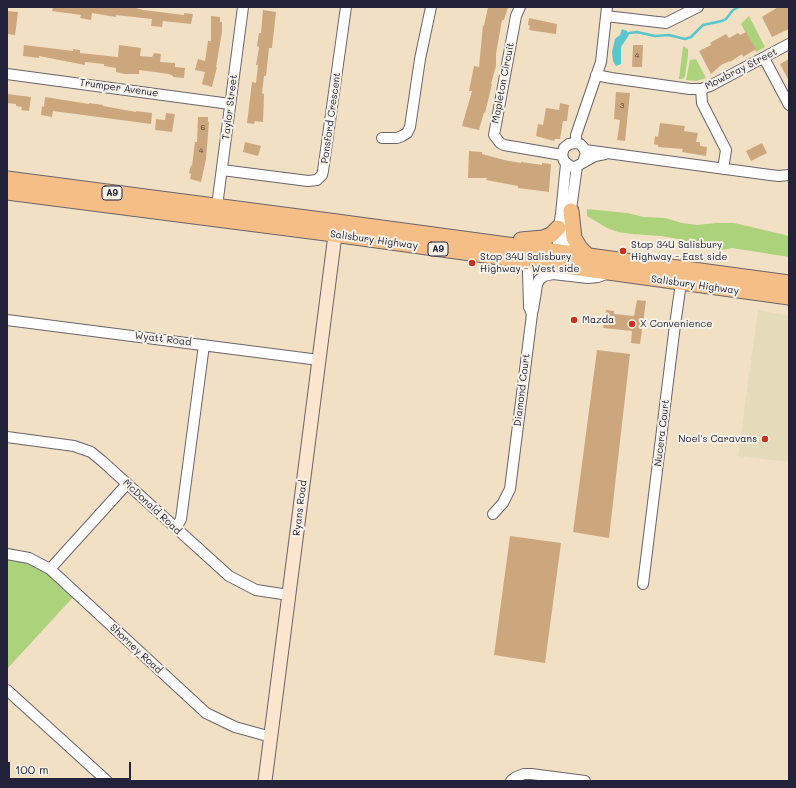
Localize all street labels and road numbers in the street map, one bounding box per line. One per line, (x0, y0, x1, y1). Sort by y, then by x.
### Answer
street label: Mapleton Circuit (489, 42, 517, 124)
street label: Mowbray Street (703, 46, 779, 92)
street label: Ponsford Crescent (319, 72, 343, 164)
street label: Taylor Street (220, 74, 240, 140)
street label: Trumper Avenue (79, 77, 159, 99)
road number: A9 (102, 186, 122, 200)
street label: Salisbury Highway (329, 228, 419, 252)
road number: A9 (428, 242, 448, 256)
street label: Salisbury Highway (650, 273, 740, 297)
street label: Wyatt Road (134, 330, 192, 348)
street label: Diamond Court (512, 353, 532, 427)
street label: Nucera Court (652, 399, 672, 467)
street label: McDonald Road (120, 477, 184, 537)
street label: Ryans Road (291, 479, 309, 537)
street label: Shorney Road (107, 622, 165, 676)

